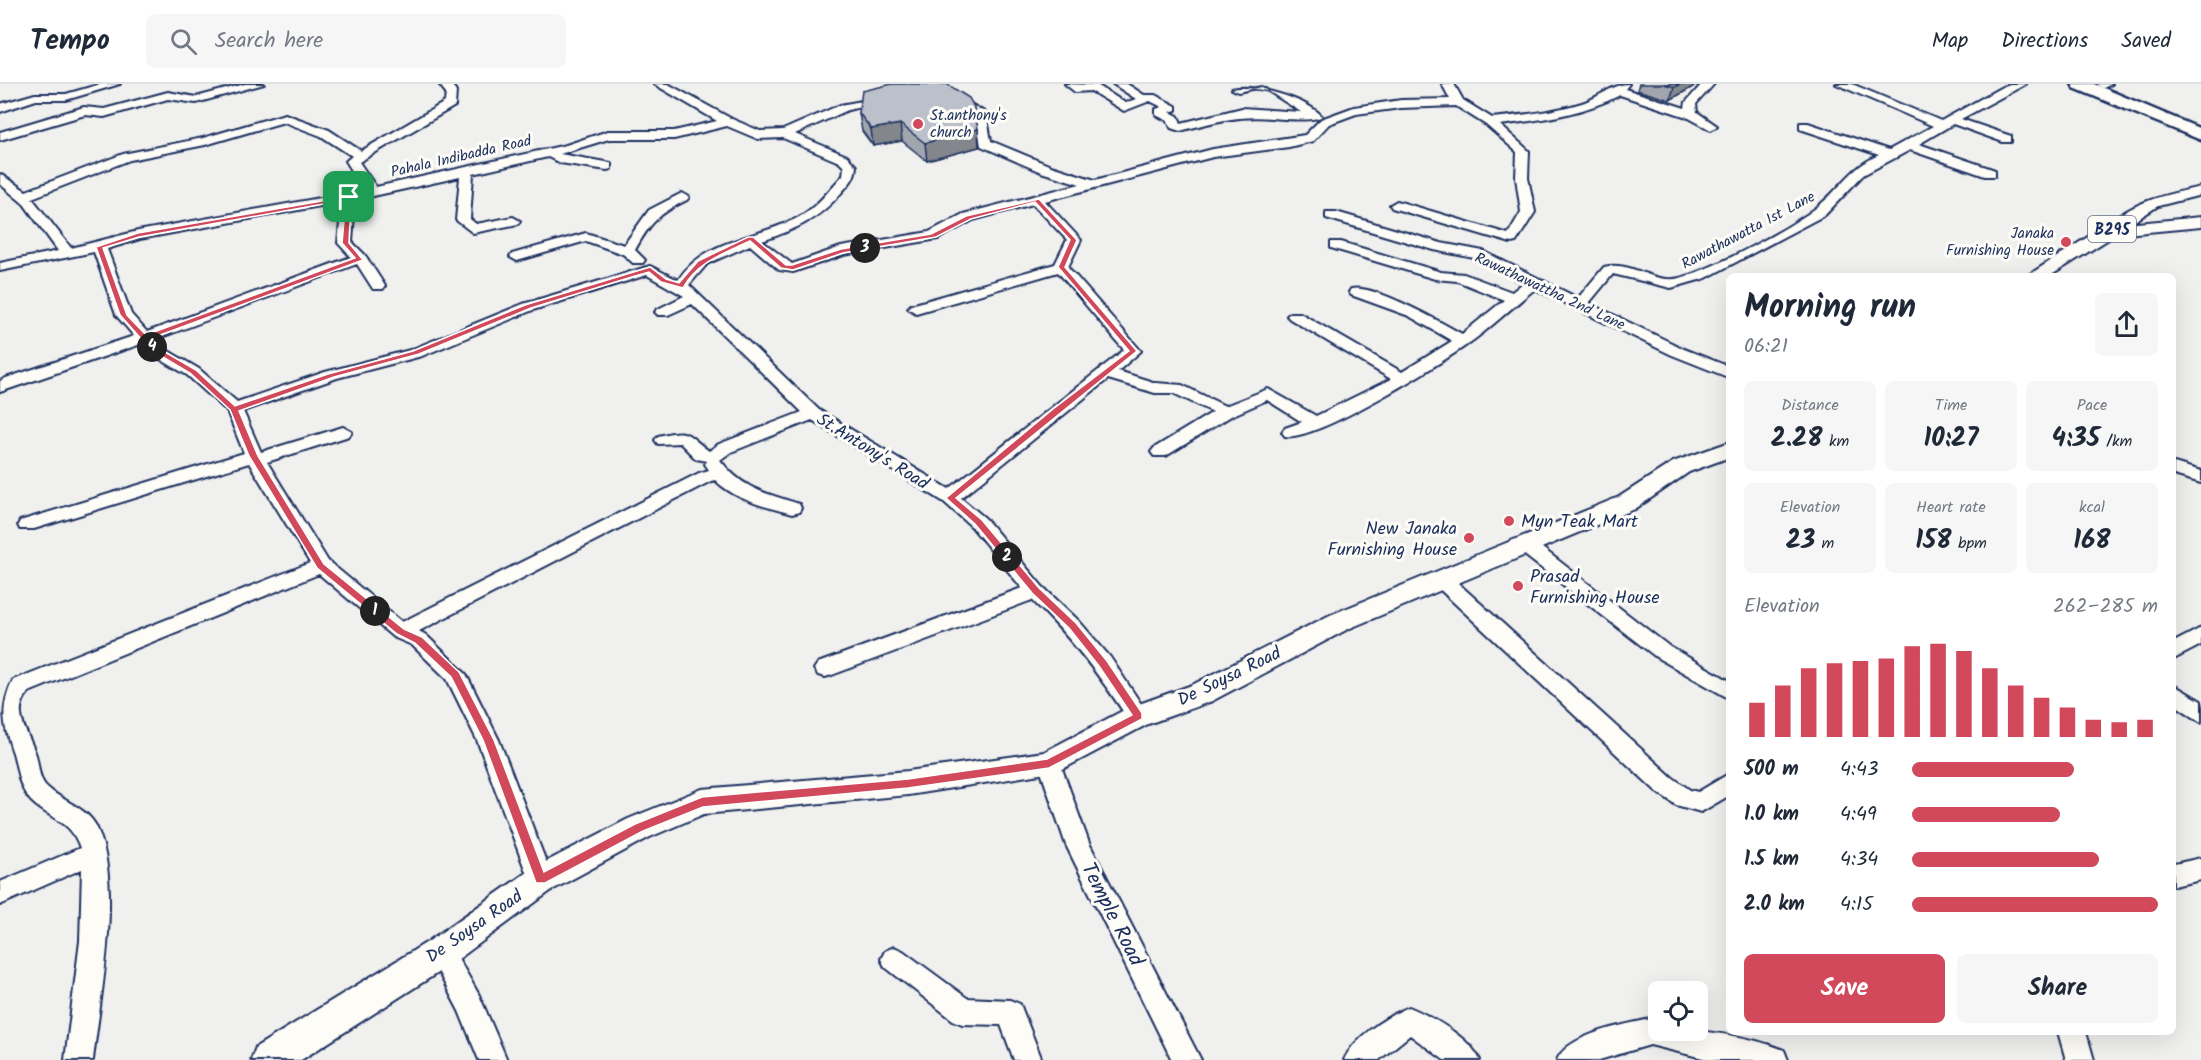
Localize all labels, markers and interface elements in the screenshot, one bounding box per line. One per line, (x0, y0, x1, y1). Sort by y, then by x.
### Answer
search box (146, 14, 566, 68)
text: Tempo (30, 19, 110, 64)
text: Search here (215, 24, 323, 59)
icon: search (167, 25, 200, 58)
text: Map (1932, 25, 1968, 58)
text: Directions (2001, 25, 2088, 58)
text: Saved (2121, 25, 2171, 58)
place label: St.anthony's church (930, 104, 1007, 145)
marker: St.anthony's church (911, 117, 925, 131)
street label: Pahala Indibadda Road (389, 129, 534, 185)
pin (323, 171, 374, 222)
icon: arrive (332, 180, 365, 213)
street label: Rawathawatta 1st Lane (1677, 185, 1820, 276)
road number: B295 (2088, 216, 2136, 242)
place label: Janaka Furnishing House (1946, 222, 2054, 263)
pin: 3 (850, 233, 880, 263)
text: 3 (861, 235, 869, 260)
marker: Janaka Furnishing House (2059, 235, 2073, 249)
street label: Rawathawattha 2nd Lane (1470, 246, 1629, 338)
text: Morning run (1744, 282, 1916, 335)
button: share (2095, 293, 2158, 356)
text: 06:21 (1744, 331, 1788, 363)
pin: 4 (137, 332, 167, 362)
text: 4 (148, 334, 156, 359)
text: Distance (1781, 393, 1839, 418)
text: Time (1935, 393, 1967, 418)
text: Pace (2077, 393, 2107, 418)
street label: St.Antony's Road (810, 406, 935, 499)
text: 2.28 (1771, 418, 1823, 460)
text: 10:27 (1923, 418, 1979, 460)
text: 4:35 (2052, 418, 2100, 460)
text: km (1823, 429, 1849, 454)
text: /km (2100, 429, 2132, 454)
text: Elevation (1780, 495, 1840, 520)
text: Heart rate (1916, 495, 1986, 520)
text: kcal (2079, 495, 2105, 520)
place label: Myn Teak Mart (1521, 508, 1639, 537)
marker: Myn Teak Mart (1502, 514, 1516, 528)
place label: New Janaka Furnishing House (1327, 515, 1457, 565)
text: 23 (1786, 520, 1815, 562)
text: 158 (1915, 520, 1952, 562)
text: 168 (2073, 520, 2111, 562)
marker: New Janaka Furnishing House (1462, 531, 1476, 545)
text: m (1815, 531, 1834, 556)
text: bpm (1952, 531, 1987, 556)
pin: 2 (992, 542, 1022, 572)
text: 2 (1002, 544, 1012, 569)
place label: Prasad Furnishing House (1530, 563, 1660, 613)
marker: Prasad Furnishing House (1511, 579, 1525, 593)
text: Elevation (1744, 591, 1820, 623)
text: 262–285 m (2053, 591, 2158, 623)
pin: 1 (360, 596, 390, 626)
text: 1 (373, 598, 377, 623)
street label: De Soysa Road (1173, 639, 1287, 715)
text: 500 m (1744, 754, 1799, 786)
text: 4:43 (1840, 754, 1878, 786)
text: 1.0 km (1744, 799, 1799, 831)
text: 4:49 (1840, 799, 1877, 831)
text: 1.5 km (1744, 844, 1799, 876)
text: 4:34 (1840, 844, 1878, 876)
street label: Temple Road (1071, 857, 1152, 973)
street label: De Soysa Road (420, 883, 530, 971)
text: 2.0 km (1744, 889, 1805, 921)
text: 4:15 (1840, 889, 1873, 921)
button: Save (1744, 954, 1945, 1023)
button: Share (1957, 954, 2158, 1023)
map controls (1648, 981, 1708, 1041)
button: locate (1648, 981, 1708, 1041)

